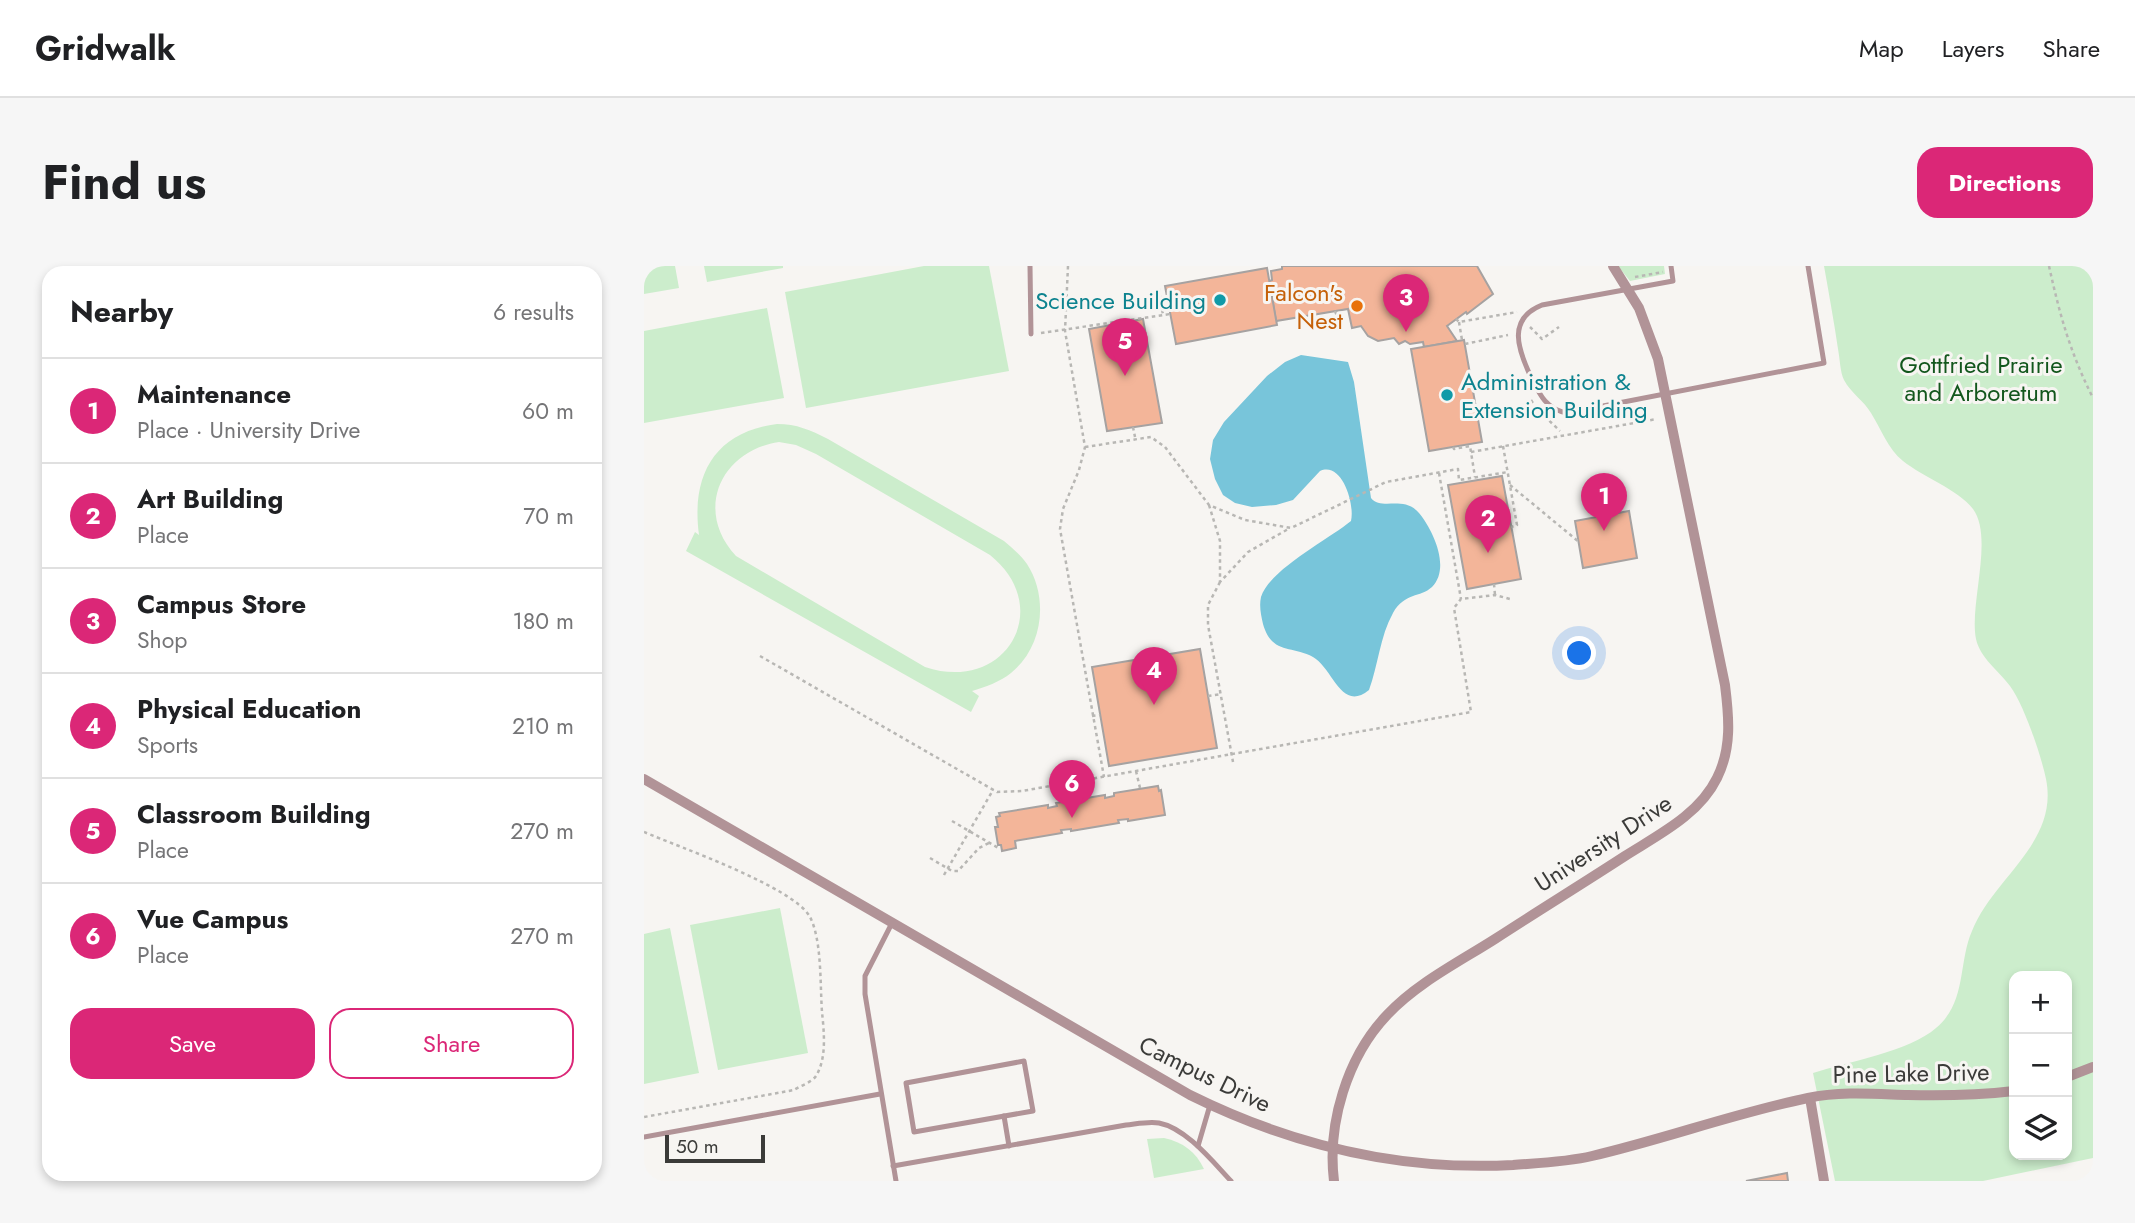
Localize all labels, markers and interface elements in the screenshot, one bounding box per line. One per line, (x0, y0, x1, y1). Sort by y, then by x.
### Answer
text: Gridwalk (35, 25, 176, 72)
text: Map (1859, 31, 1904, 66)
text: Layers (1942, 31, 2004, 66)
text: Share (2042, 31, 2100, 66)
text: Find us (42, 147, 206, 217)
button: Directions (1917, 147, 2093, 218)
pin: 3 (1383, 274, 1429, 332)
place label: Falcon's Nest (1264, 275, 1343, 338)
place label: Science Building (1035, 283, 1206, 318)
text: Nearby (70, 290, 173, 333)
marker: Science Building (1212, 292, 1228, 308)
text: 6 results (493, 295, 574, 329)
marker: Falcon's Nest (1349, 298, 1365, 314)
pin: 5 (1102, 318, 1148, 376)
park label: Gottfried Prairie and Arboretum (1899, 347, 2063, 410)
place label: Administration & Extension Building (1461, 364, 1648, 427)
text: Maintenance (137, 375, 291, 413)
marker: Administration & Extension Building (1439, 387, 1455, 403)
text: 1 (87, 394, 99, 428)
text: 60 m (522, 394, 574, 428)
text: Place · University Drive (137, 413, 360, 447)
pin: 1 (1581, 473, 1627, 531)
text: Art Building (137, 480, 283, 518)
pin: 2 (1465, 495, 1511, 553)
text: 2 (85, 499, 101, 533)
text: 70 m (523, 499, 574, 533)
text: Place (137, 518, 189, 552)
text: Campus Store (137, 585, 306, 623)
text: 3 (86, 604, 100, 638)
text: 180 m (512, 604, 574, 638)
text: Shop (137, 623, 187, 657)
your location (1562, 636, 1596, 670)
pin: 4 (1131, 647, 1177, 705)
text: Physical Education (137, 690, 361, 728)
text: 4 (85, 709, 101, 743)
text: 210 m (512, 709, 574, 743)
text: Sports (137, 728, 198, 762)
pin: 6 (1049, 760, 1095, 818)
street label: University Drive (1527, 785, 1679, 901)
text: Classroom Building (137, 795, 371, 833)
text: 5 (86, 814, 100, 848)
text: 270 m (510, 814, 574, 848)
text: Place (137, 833, 189, 867)
text: Vue Campus (137, 900, 288, 938)
text: 6 (85, 919, 101, 953)
text: 270 m (510, 919, 574, 953)
text: Place (137, 938, 189, 972)
map controls (2009, 971, 2072, 1160)
button: + (2009, 971, 2072, 1034)
button: Save (70, 1008, 315, 1079)
button: Share (329, 1008, 574, 1079)
street label: Campus Drive (1133, 1027, 1277, 1121)
button: − (2009, 1034, 2072, 1097)
street label: Pine Lake Drive (1832, 1054, 1990, 1092)
button: layers (2009, 1097, 2072, 1160)
scale bar (665, 1132, 765, 1164)
text: 50 m (676, 1133, 719, 1160)

